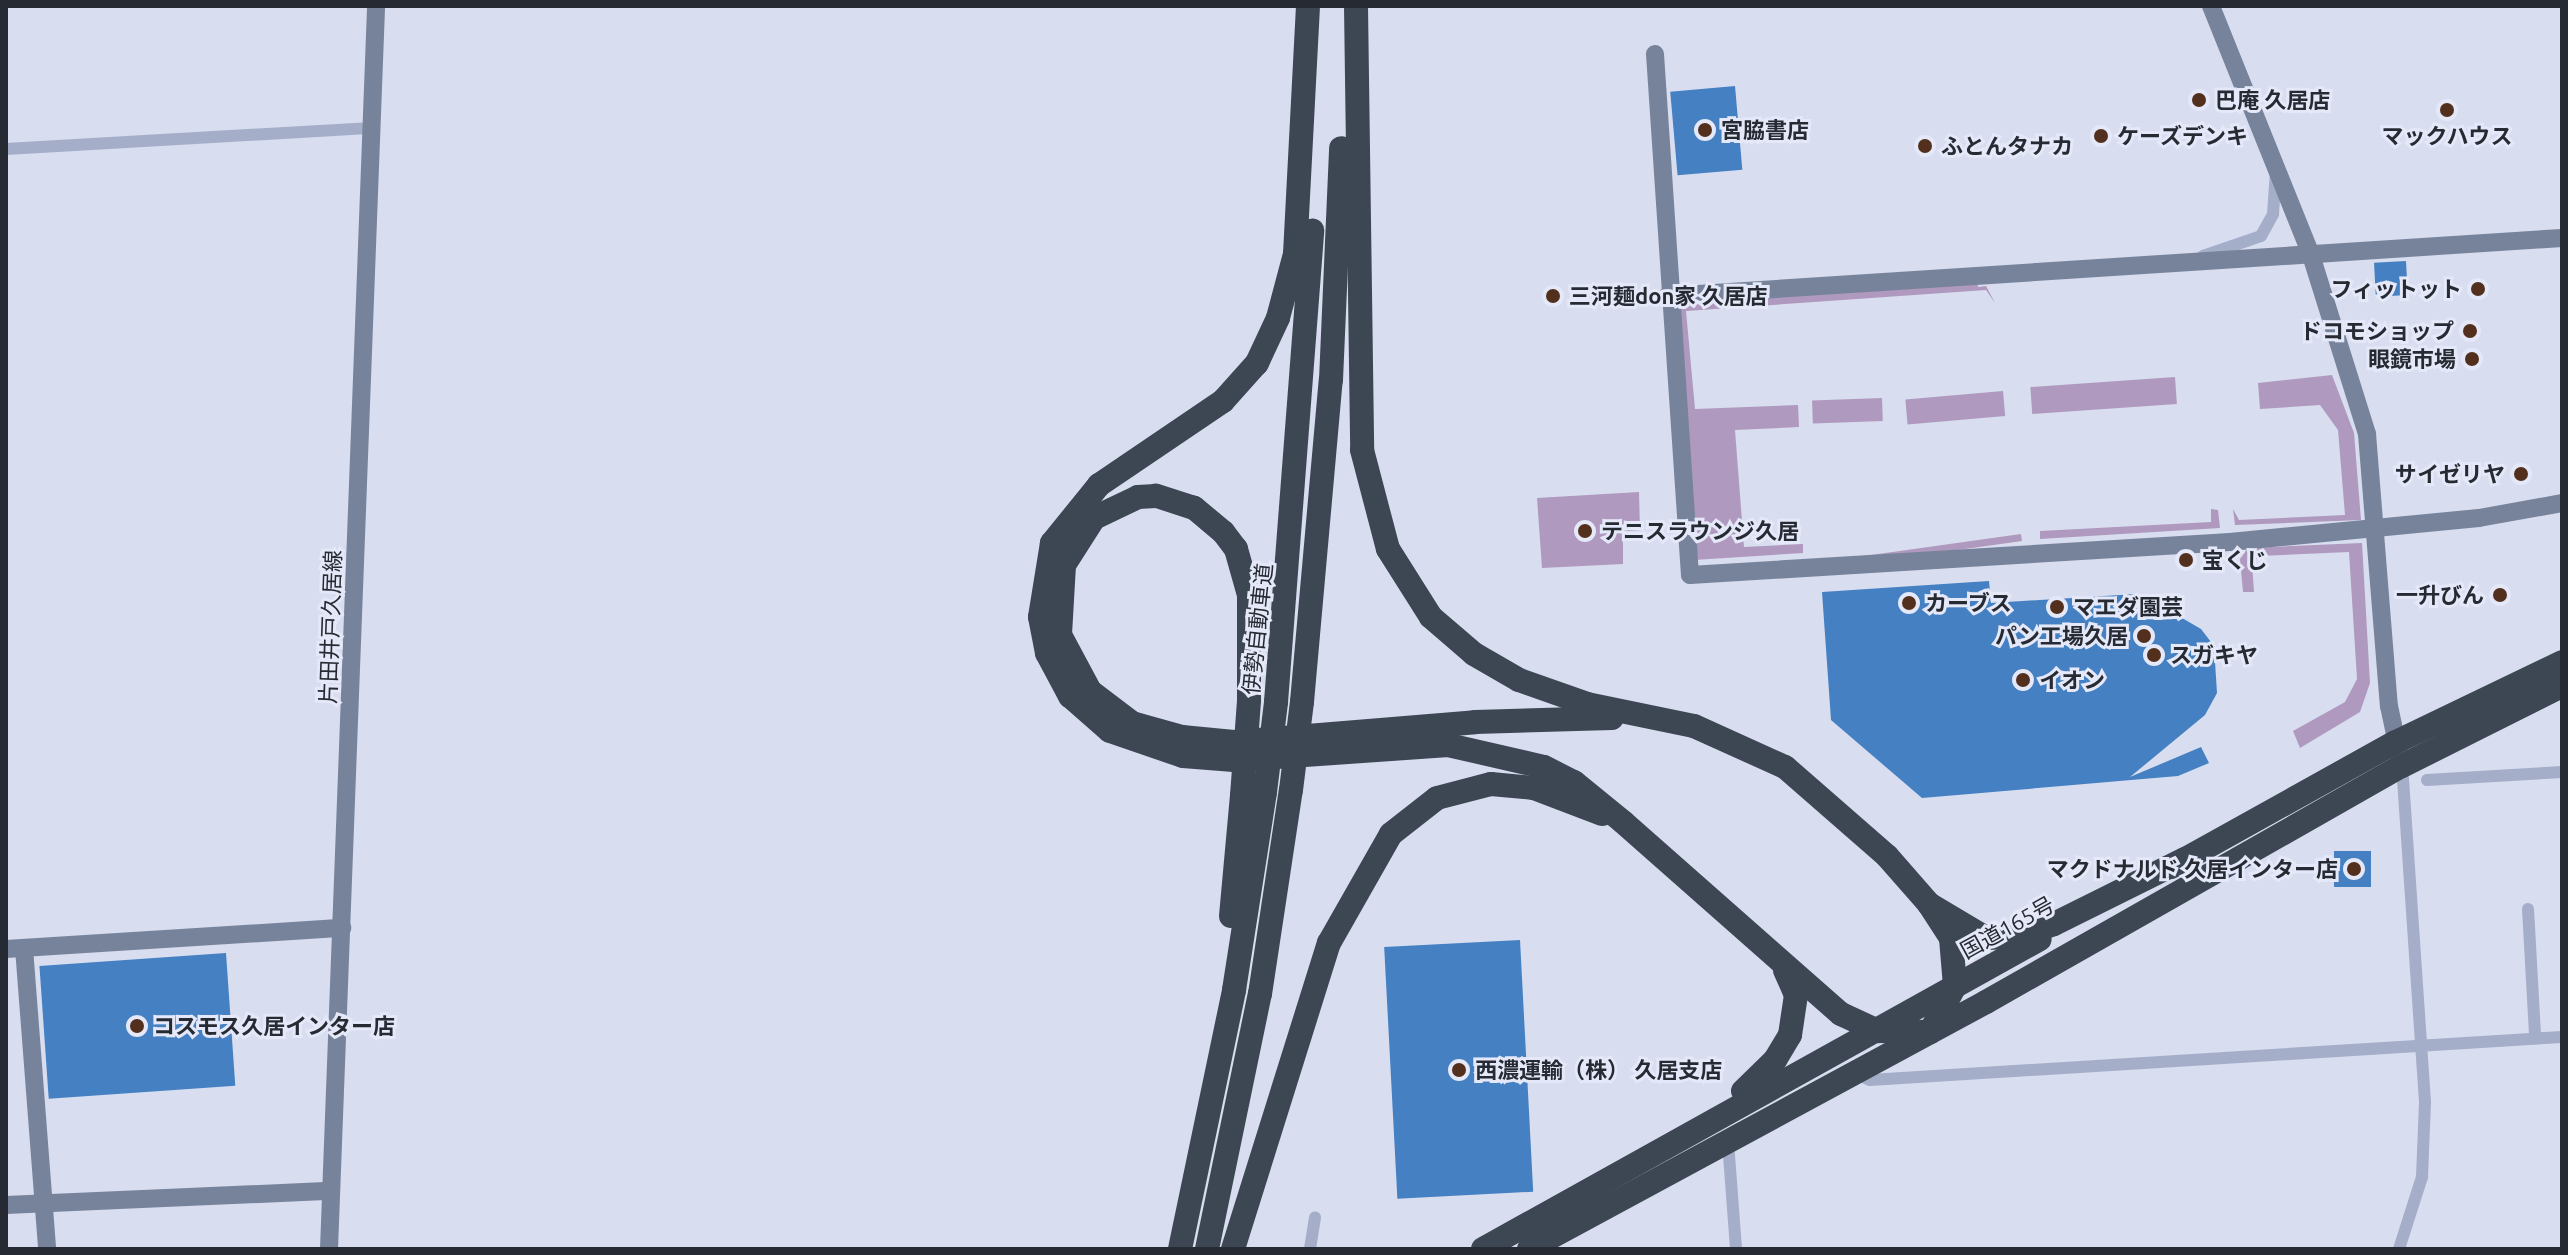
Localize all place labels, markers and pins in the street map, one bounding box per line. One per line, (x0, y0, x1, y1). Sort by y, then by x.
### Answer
place label: 巴庵 久居店 (2215, 87, 2330, 113)
marker: 巴庵 久居店 (2190, 91, 2208, 109)
marker: マックハウス (2438, 101, 2456, 119)
place label: 宮脇書店 (1721, 117, 1809, 143)
marker: 宮脇書店 (1696, 121, 1714, 139)
place label: ケーズデンキ (2117, 123, 2249, 149)
place label: マックハウス (2381, 123, 2513, 149)
marker: ケーズデンキ (2092, 127, 2110, 145)
place label: ふとんタナカ (1941, 133, 2073, 159)
marker: ふとんタナカ (1916, 137, 1934, 155)
place label: フィットット (2330, 276, 2462, 302)
marker: フィットット (2469, 280, 2487, 298)
place label: 三河麺don家 久居店 (1569, 283, 1768, 309)
marker: 三河麺don家 久居店 (1544, 287, 1562, 305)
place label: ドコモショップ (2300, 318, 2454, 344)
marker: ドコモショップ (2461, 322, 2479, 340)
place label: 眼鏡市場 (2368, 346, 2456, 372)
marker: 眼鏡市場 (2463, 350, 2481, 368)
place label: サイゼリヤ (2395, 461, 2505, 487)
marker: サイゼリヤ (2512, 465, 2530, 483)
place label: テニスラウンジ久居 (1601, 518, 1799, 544)
marker: テニスラウンジ久居 (1576, 522, 1594, 540)
place label: 宝くじ (2202, 547, 2268, 573)
marker: 宝くじ (2177, 551, 2195, 569)
place label: 一升びん (2396, 582, 2484, 608)
marker: 一升びん (2491, 586, 2509, 604)
place label: カーブス (1925, 590, 2013, 616)
marker: カーブス (1900, 594, 1918, 612)
place label: マエダ園芸 (2073, 594, 2183, 620)
marker: マエダ園芸 (2048, 598, 2066, 616)
place label: パン工場久居 (1996, 623, 2128, 649)
marker: パン工場久居 (2135, 627, 2153, 645)
place label: スガキヤ (2170, 642, 2258, 668)
marker: スガキヤ (2145, 646, 2163, 664)
place label: イオン (2039, 667, 2105, 693)
marker: イオン (2014, 671, 2032, 689)
place label: マクドナルド 久居インター店 (2047, 856, 2338, 882)
marker: マクドナルド 久居インター店 (2345, 860, 2363, 878)
place label: コスモス久居インター店 (153, 1013, 395, 1039)
marker: コスモス久居インター店 (128, 1017, 146, 1035)
place label: 西濃運輸（株） 久居支店 (1475, 1057, 1722, 1083)
marker: 西濃運輸（株） 久居支店 (1450, 1061, 1468, 1079)

